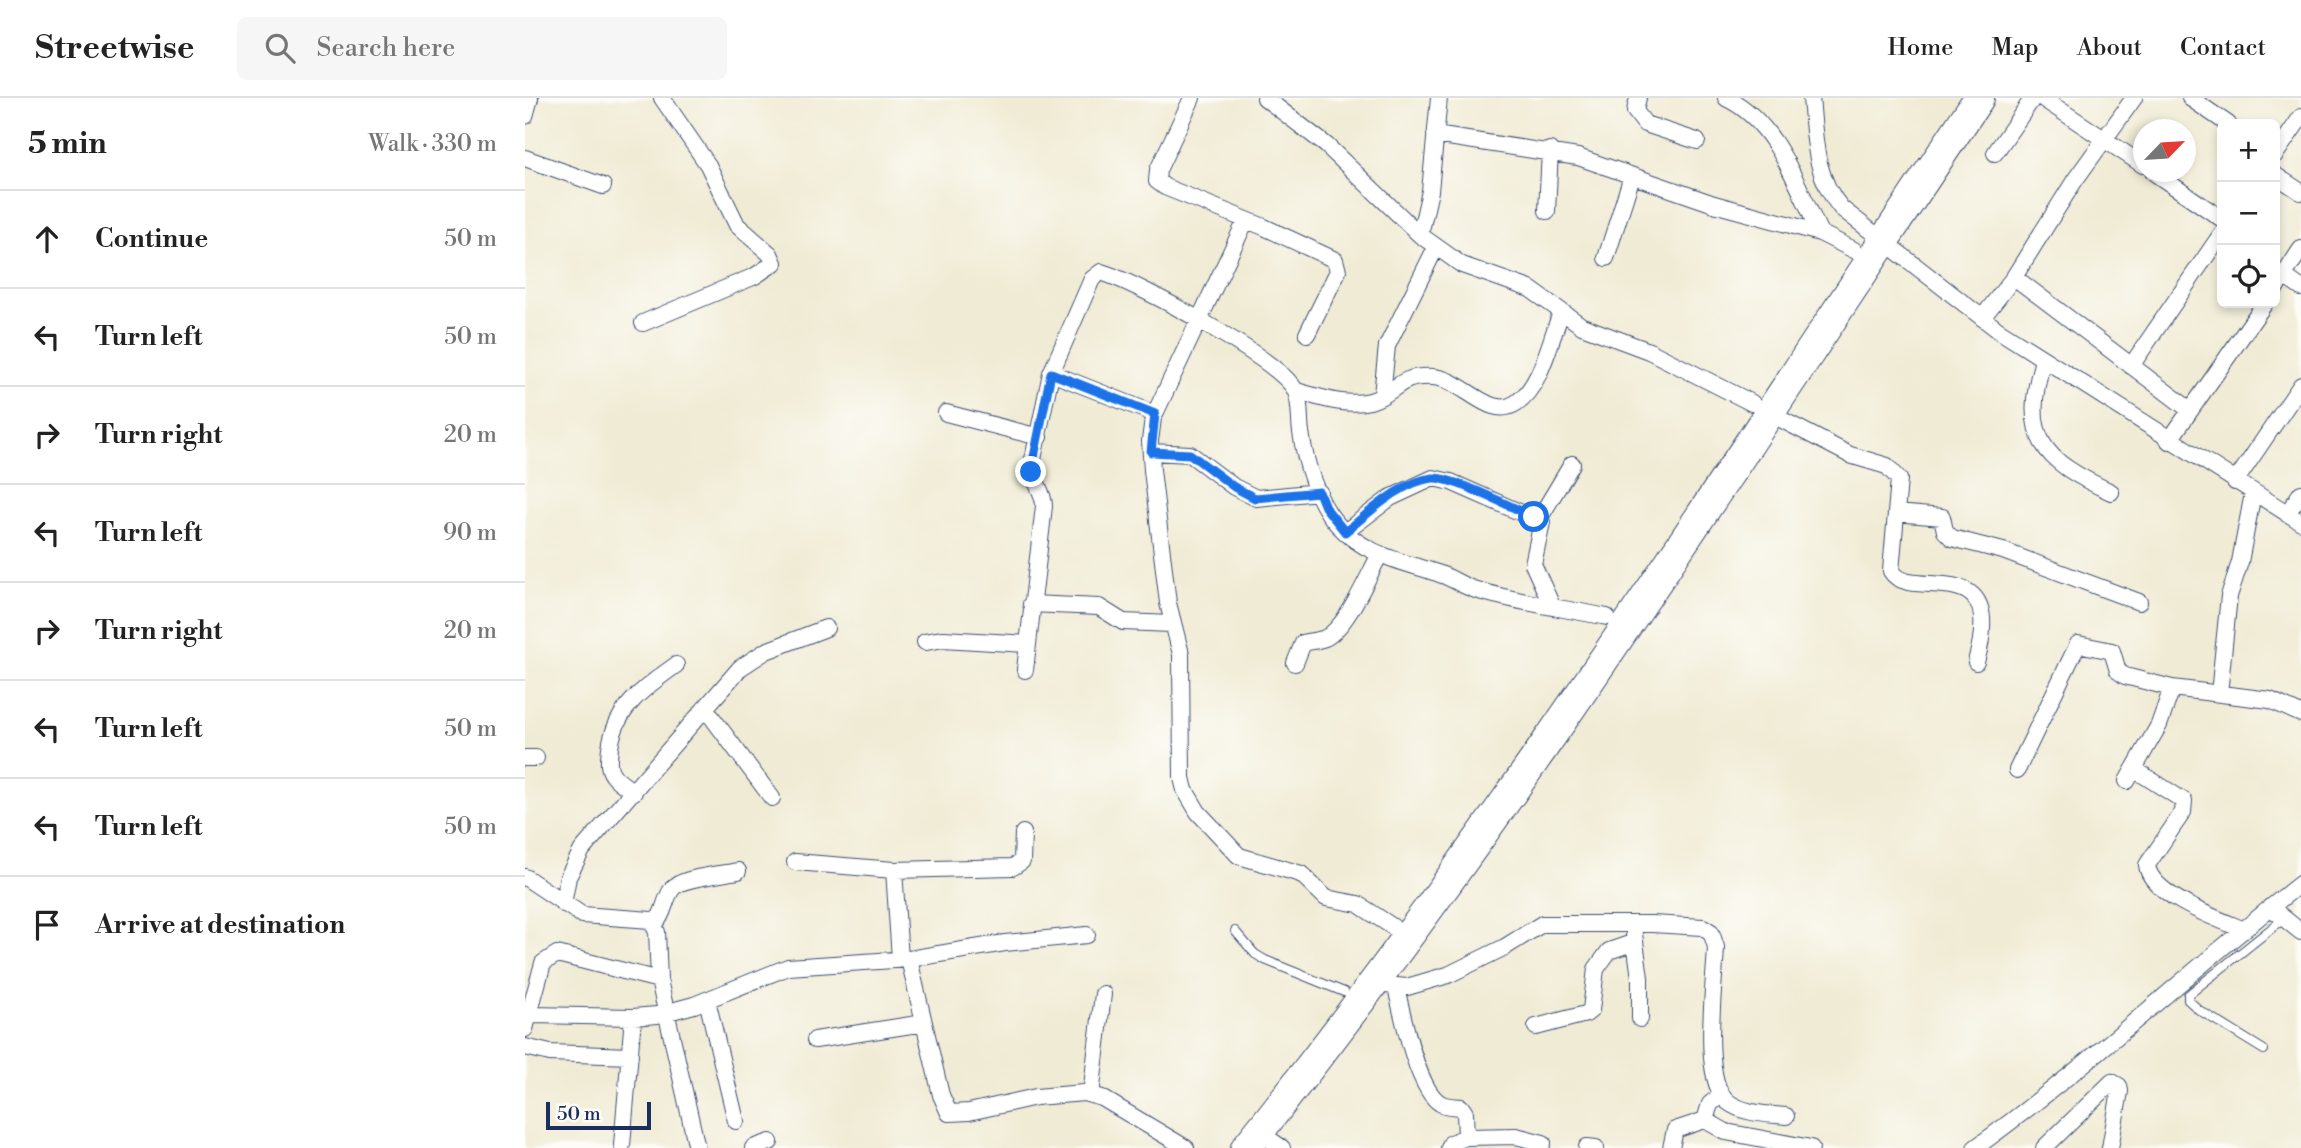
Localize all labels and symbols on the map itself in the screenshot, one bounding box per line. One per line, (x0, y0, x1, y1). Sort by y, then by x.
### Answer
north arrow (2133, 119, 2196, 182)
route end (1015, 456, 1046, 487)
route start (1518, 501, 1549, 532)
scale bar (546, 1099, 651, 1131)

